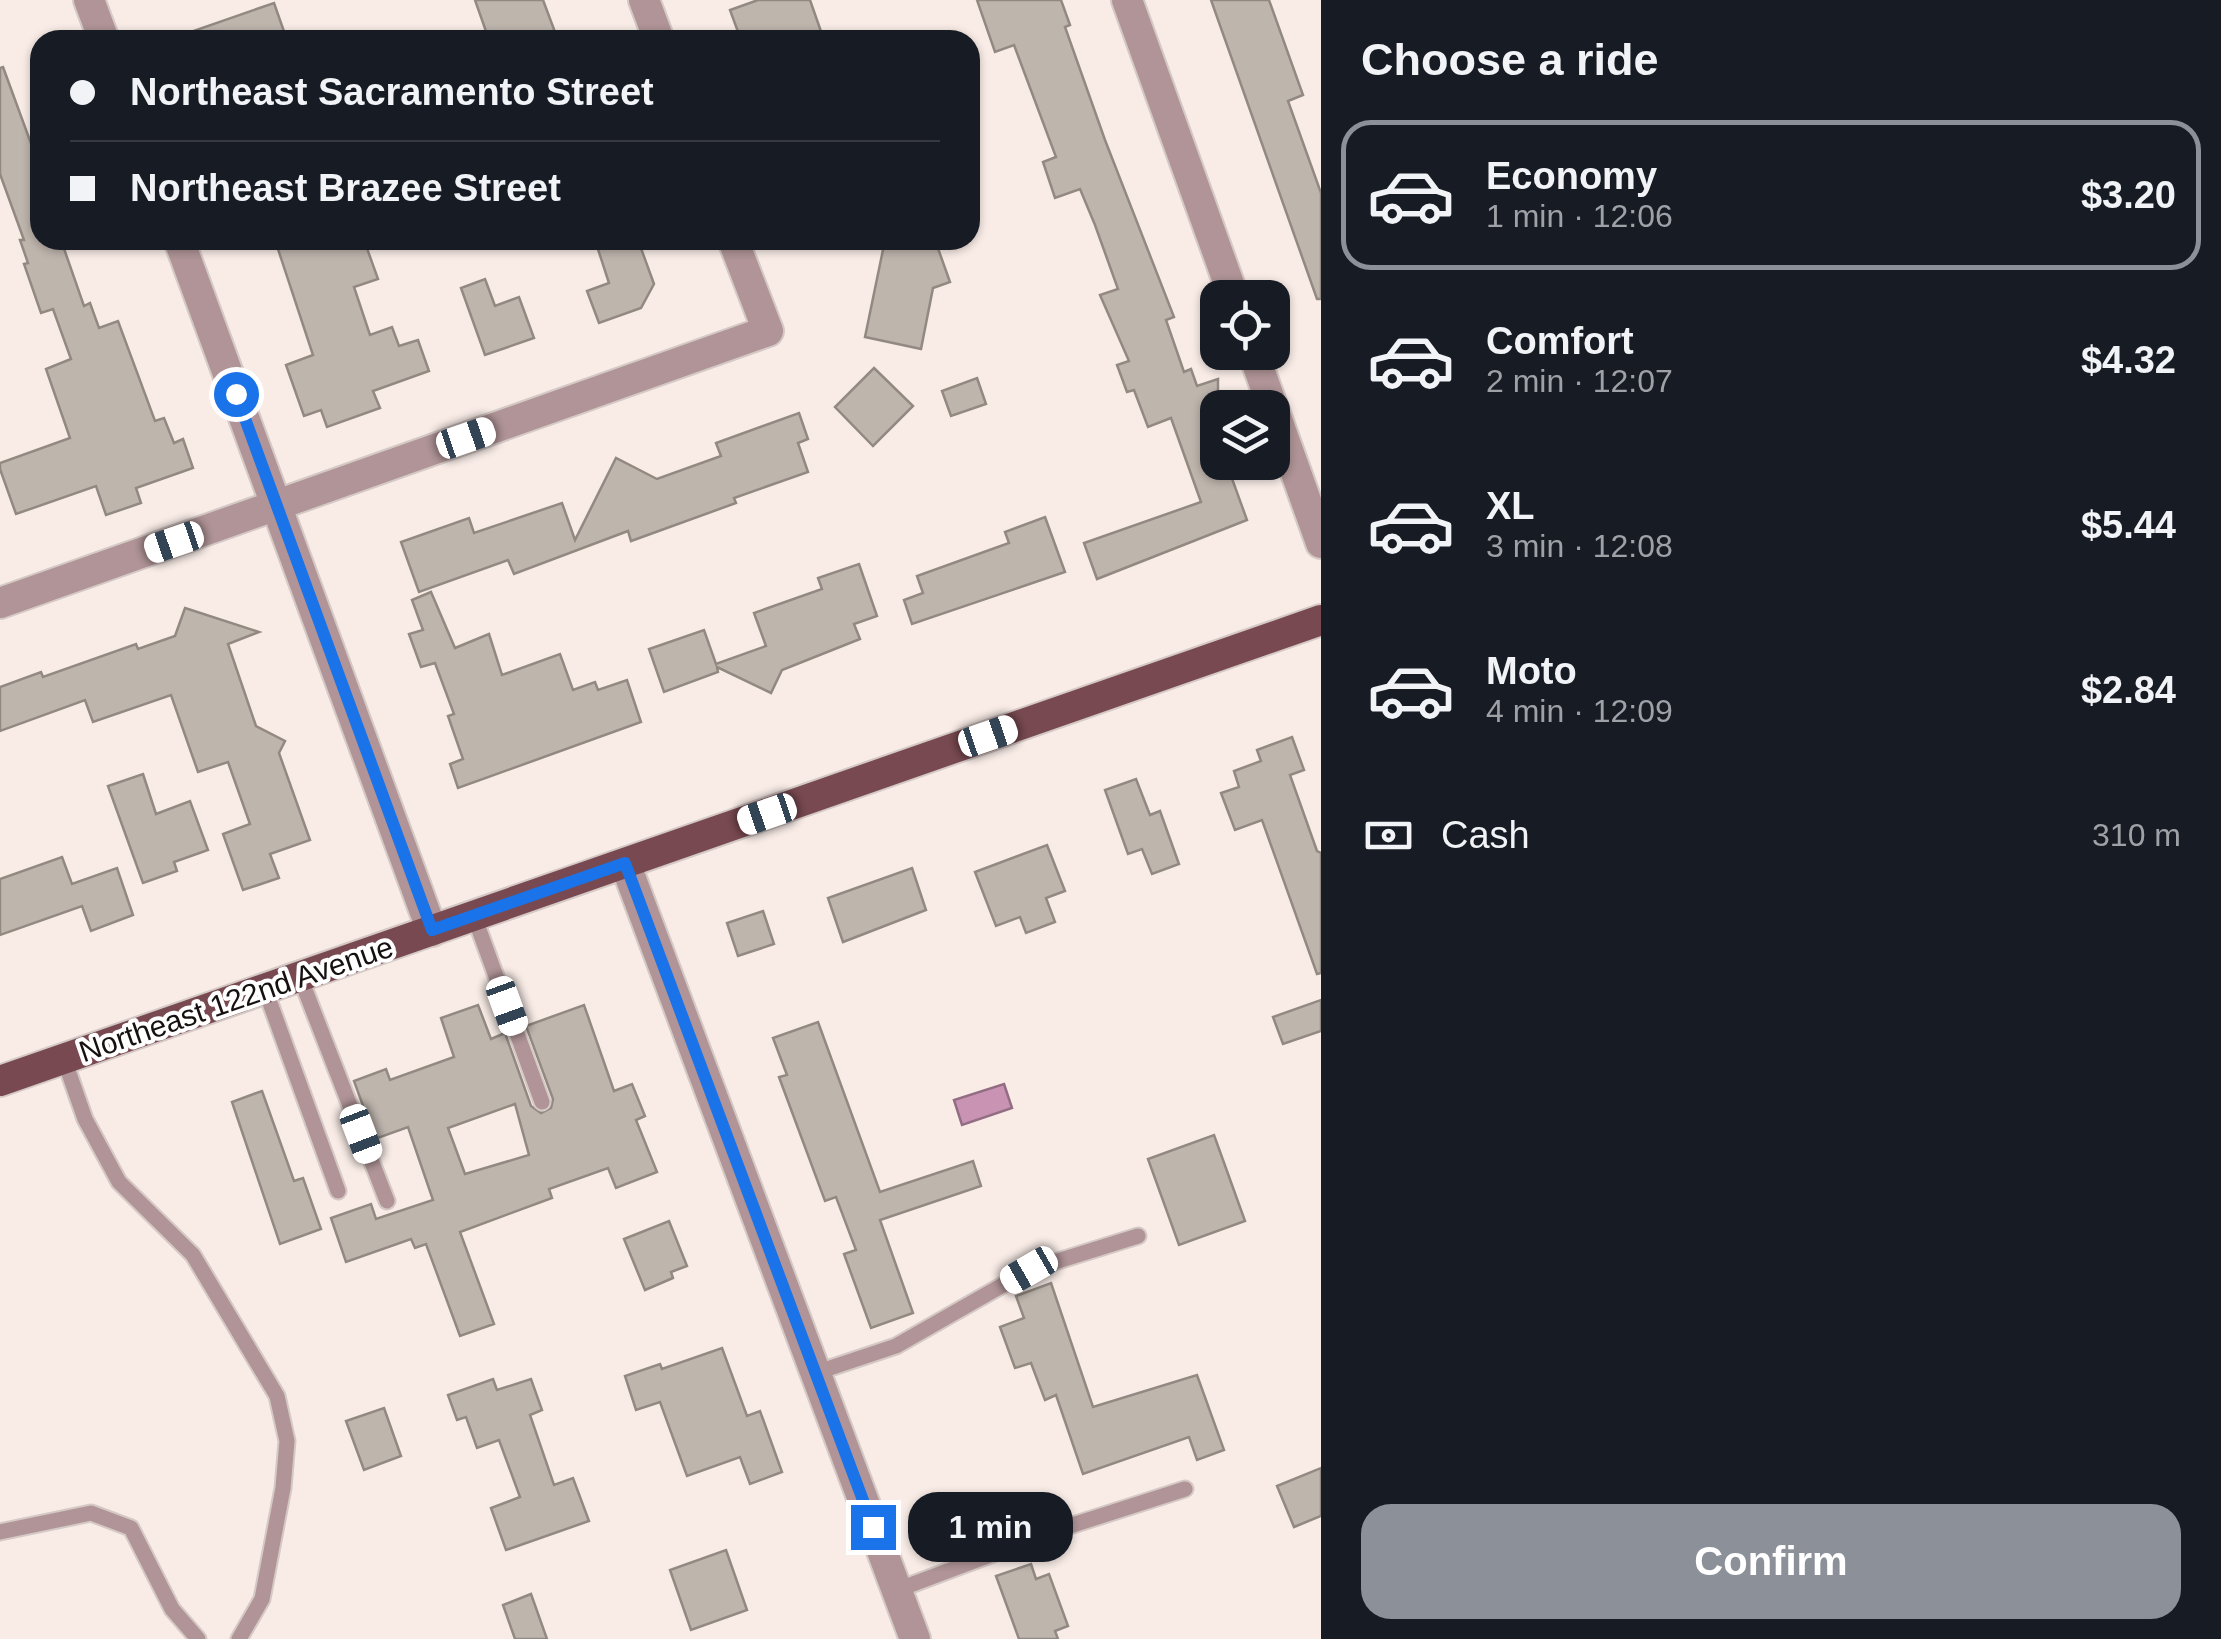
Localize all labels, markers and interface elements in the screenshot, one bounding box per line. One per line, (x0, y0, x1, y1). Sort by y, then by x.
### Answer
text: Choose a ride (1361, 34, 1659, 85)
text: Northeast Sacramento Street (130, 71, 654, 113)
icon: car (1366, 150, 1456, 240)
text: Economy (1486, 155, 1657, 197)
text: Northeast Brazee Street (130, 167, 561, 209)
text: $3.20 (2081, 174, 2176, 216)
text: 1 min · 12:06 (1486, 198, 1673, 234)
map controls (1200, 280, 1290, 480)
button: locate (1200, 280, 1290, 370)
icon: car (1366, 315, 1456, 405)
text: Comfort (1486, 320, 1634, 362)
text: $4.32 (2081, 339, 2176, 381)
text: 2 min · 12:07 (1486, 363, 1673, 399)
route start (214, 372, 259, 417)
button: layers (1200, 390, 1290, 480)
car (433, 414, 499, 462)
icon: car (1366, 480, 1456, 570)
text: XL (1486, 485, 1535, 527)
text: $5.44 (2081, 504, 2176, 546)
car (141, 518, 207, 566)
text: 3 min · 12:08 (1486, 528, 1673, 564)
icon: car (1366, 645, 1456, 735)
text: Moto (1486, 650, 1577, 692)
text: $2.84 (2081, 669, 2176, 711)
text: 4 min · 12:09 (1486, 693, 1673, 729)
car (955, 712, 1021, 760)
car (734, 790, 800, 838)
icon: cash (1361, 808, 1416, 863)
text: Cash (1441, 814, 1530, 856)
text: 310 m (2092, 817, 2181, 853)
street label: Northeast 122nd Avenue (75, 930, 397, 1068)
car (483, 973, 531, 1039)
car (336, 1101, 386, 1167)
car (996, 1242, 1062, 1298)
callout: 1 min (908, 1492, 1073, 1562)
button: Confirm (1361, 1504, 2181, 1619)
route end (851, 1505, 896, 1550)
text: 1 min (949, 1509, 1032, 1545)

